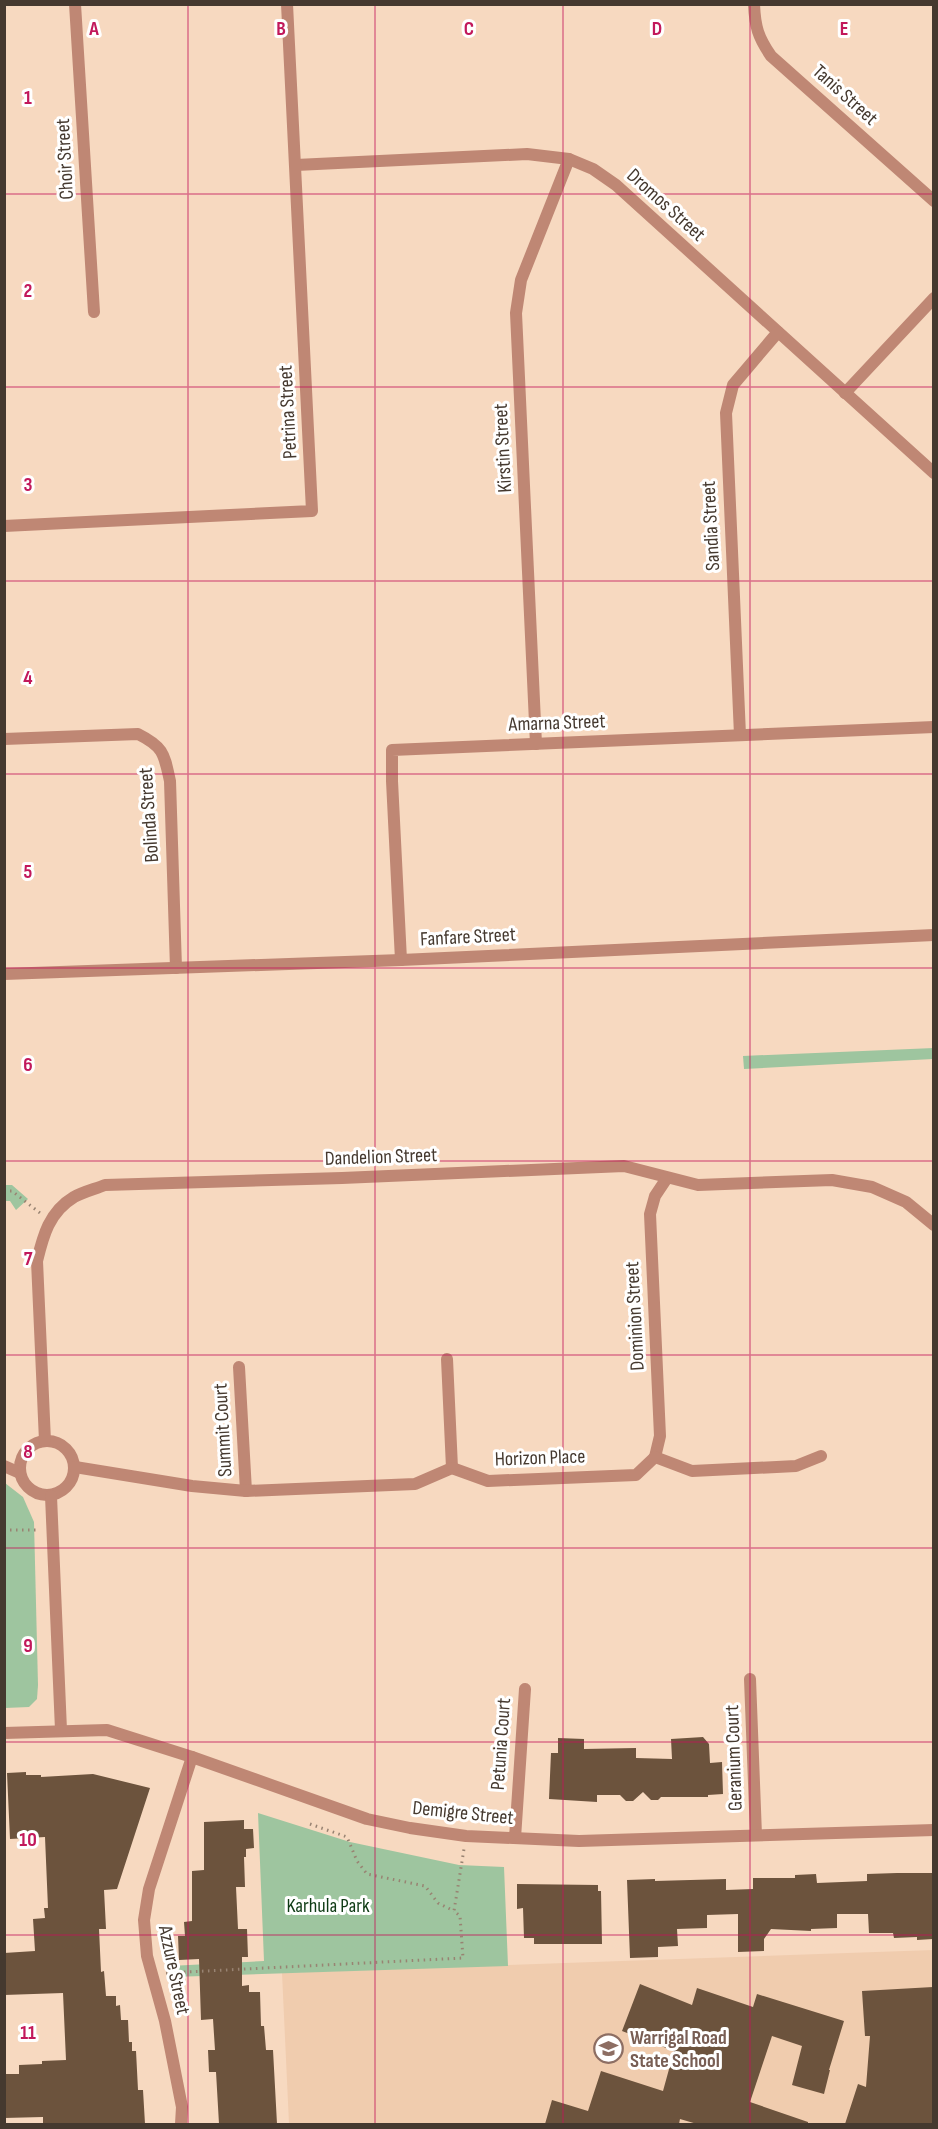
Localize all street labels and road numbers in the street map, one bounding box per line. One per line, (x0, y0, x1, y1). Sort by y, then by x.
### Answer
street label: Tanis Street (807, 60, 883, 130)
street label: Choir Street (51, 118, 79, 200)
street label: Dromos Street (622, 164, 710, 246)
street label: Petrina Street (274, 365, 302, 459)
street label: Kirstin Street (489, 403, 517, 493)
street label: Sandia Street (697, 480, 725, 572)
street label: Amarna Street (507, 709, 606, 737)
street label: Bolinda Street (134, 767, 164, 863)
street label: Fanfare Street (420, 923, 516, 951)
street label: Dandelion Street (324, 1143, 438, 1171)
street label: Dominion Street (620, 1261, 650, 1371)
street label: Summit Court (209, 1382, 237, 1478)
street label: Horizon Place (494, 1444, 586, 1472)
street label: Petunia Court (486, 1697, 516, 1791)
street label: Geranium Court (720, 1705, 748, 1811)
street label: Demigre Street (411, 1796, 515, 1830)
street label: Azzure Street (153, 1922, 195, 2017)

